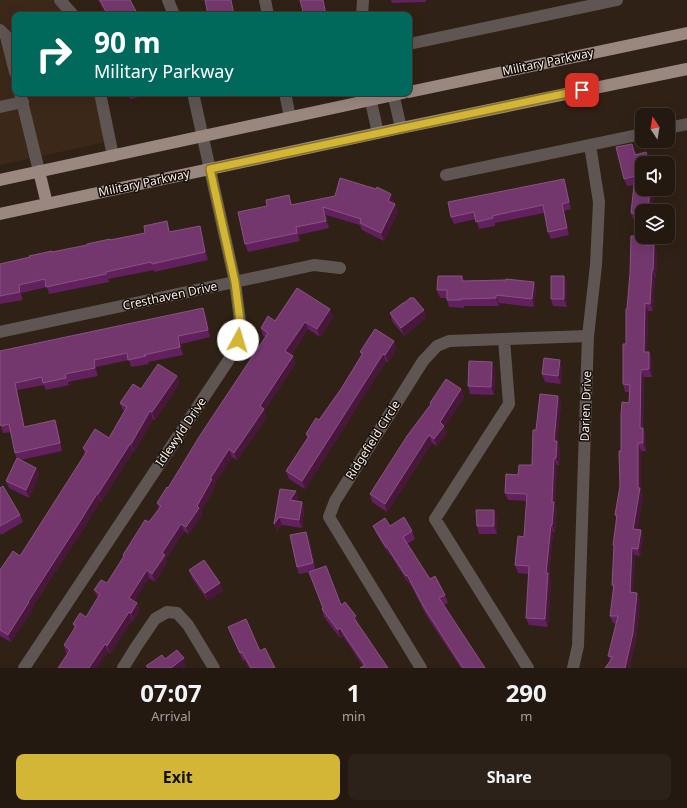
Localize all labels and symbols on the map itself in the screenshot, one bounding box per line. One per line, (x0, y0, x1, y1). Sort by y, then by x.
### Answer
street label: Military Parkway (501, 43, 596, 80)
pin (565, 73, 599, 107)
north arrow (635, 108, 675, 148)
street label: Military Parkway (97, 164, 192, 201)
street label: Cresthaven Drive (121, 277, 219, 314)
position arrow (217, 319, 259, 361)
street label: Darien Drive (576, 370, 595, 442)
street label: Idlewyld Drive (151, 394, 210, 470)
street label: Ridgefield Circle (341, 397, 404, 483)

